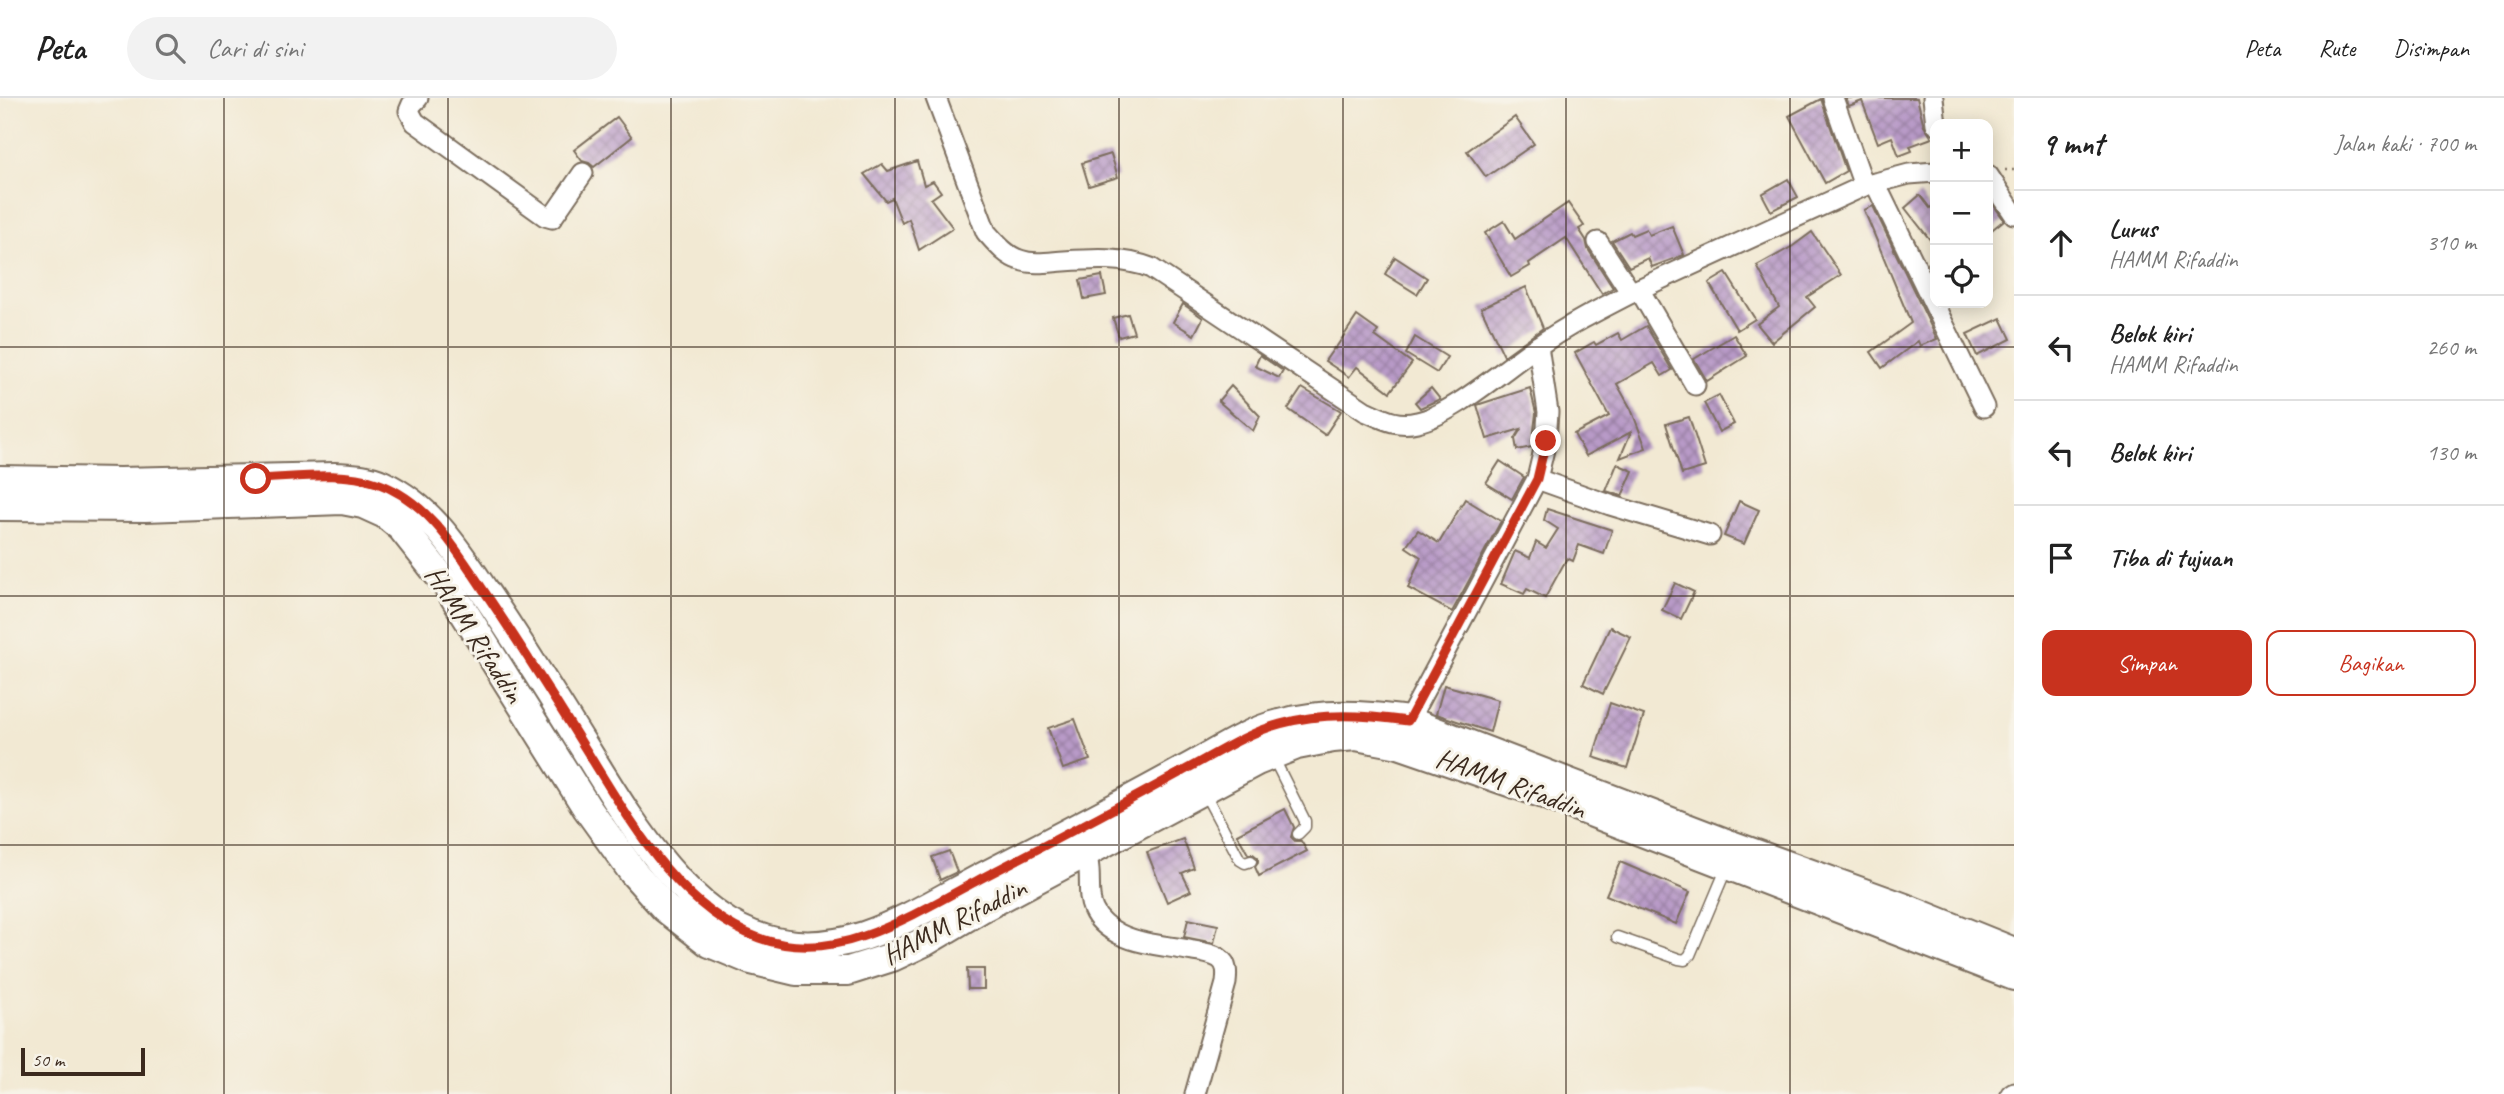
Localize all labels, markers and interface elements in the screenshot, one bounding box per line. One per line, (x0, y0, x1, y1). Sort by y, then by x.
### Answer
search box (127, 17, 617, 80)
text: Peta (35, 27, 85, 69)
icon: search (151, 29, 189, 67)
text: Cari di sini (207, 32, 303, 65)
text: Peta (2244, 33, 2280, 63)
text: Rute (2318, 33, 2355, 63)
text: Disimpan (2393, 33, 2469, 63)
map controls (1930, 119, 1993, 308)
button: + (1930, 119, 1993, 182)
text: 9 mnt (2042, 125, 2103, 163)
text: Jalan kaki · 700 m (2334, 129, 2476, 158)
button: − (1930, 182, 1993, 245)
text: Lurus (2109, 212, 2157, 245)
icon: ahead (2042, 224, 2080, 262)
text: 310 m (2427, 228, 2476, 257)
button: locate (1930, 245, 1993, 308)
text: HAMM Rifaddin (2109, 245, 2238, 274)
text: Belok kiri (2109, 317, 2191, 350)
icon: left (2042, 329, 2080, 367)
text: 260 m (2427, 333, 2476, 362)
text: HAMM Rifaddin (2109, 350, 2238, 379)
route end (1530, 425, 1561, 456)
icon: left (2042, 434, 2080, 472)
text: Belok kiri (2109, 436, 2191, 469)
text: 130 m (2427, 438, 2476, 467)
route start (240, 463, 271, 494)
icon: arrive (2042, 539, 2080, 577)
text: Tiba di tujuan (2109, 541, 2233, 574)
street label: HAMM Rifaddin (418, 559, 533, 710)
button: Simpan (2042, 630, 2252, 696)
button: Bagikan (2266, 630, 2476, 696)
street label: HAMM Rifaddin (1431, 740, 1592, 827)
street label: HAMM Rifaddin (876, 869, 1033, 972)
scale bar (21, 1045, 145, 1077)
text: 50 m (32, 1048, 64, 1072)

